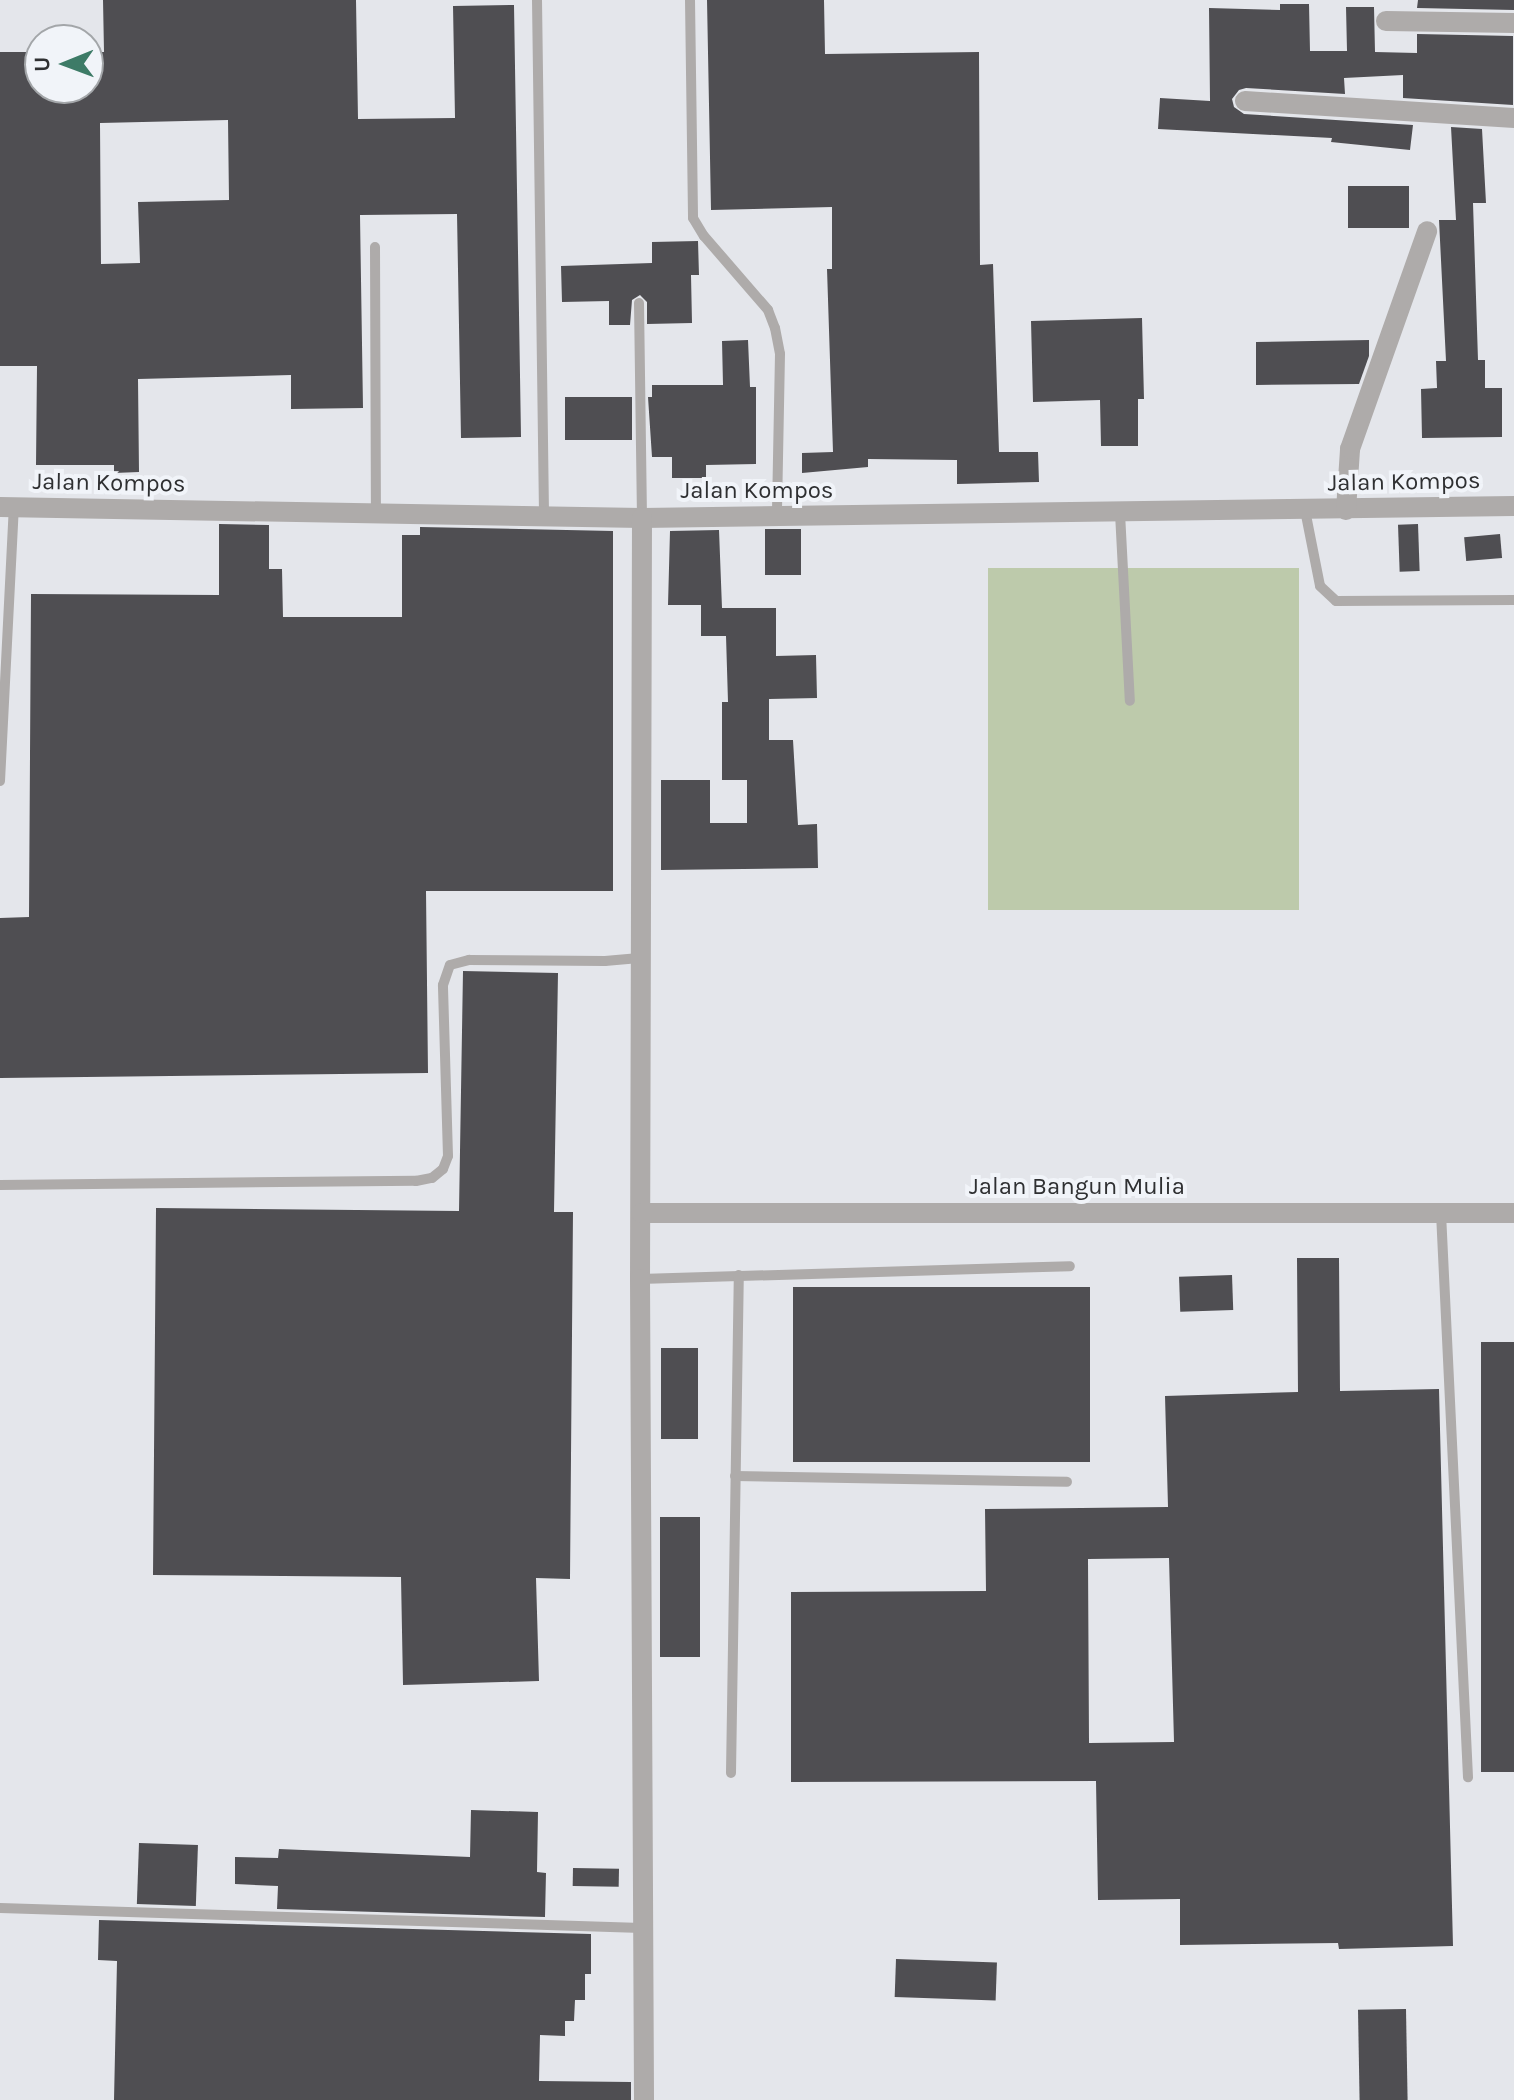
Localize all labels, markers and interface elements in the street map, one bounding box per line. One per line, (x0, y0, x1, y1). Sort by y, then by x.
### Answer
north arrow (24, 24, 104, 104)
text: U (29, 57, 55, 72)
street label: Jalan Kompos (1327, 466, 1481, 498)
street label: Jalan Kompos (32, 467, 186, 499)
street label: Jalan Kompos (681, 477, 833, 505)
street label: Jalan Bangun Mulia (969, 1173, 1185, 1201)

